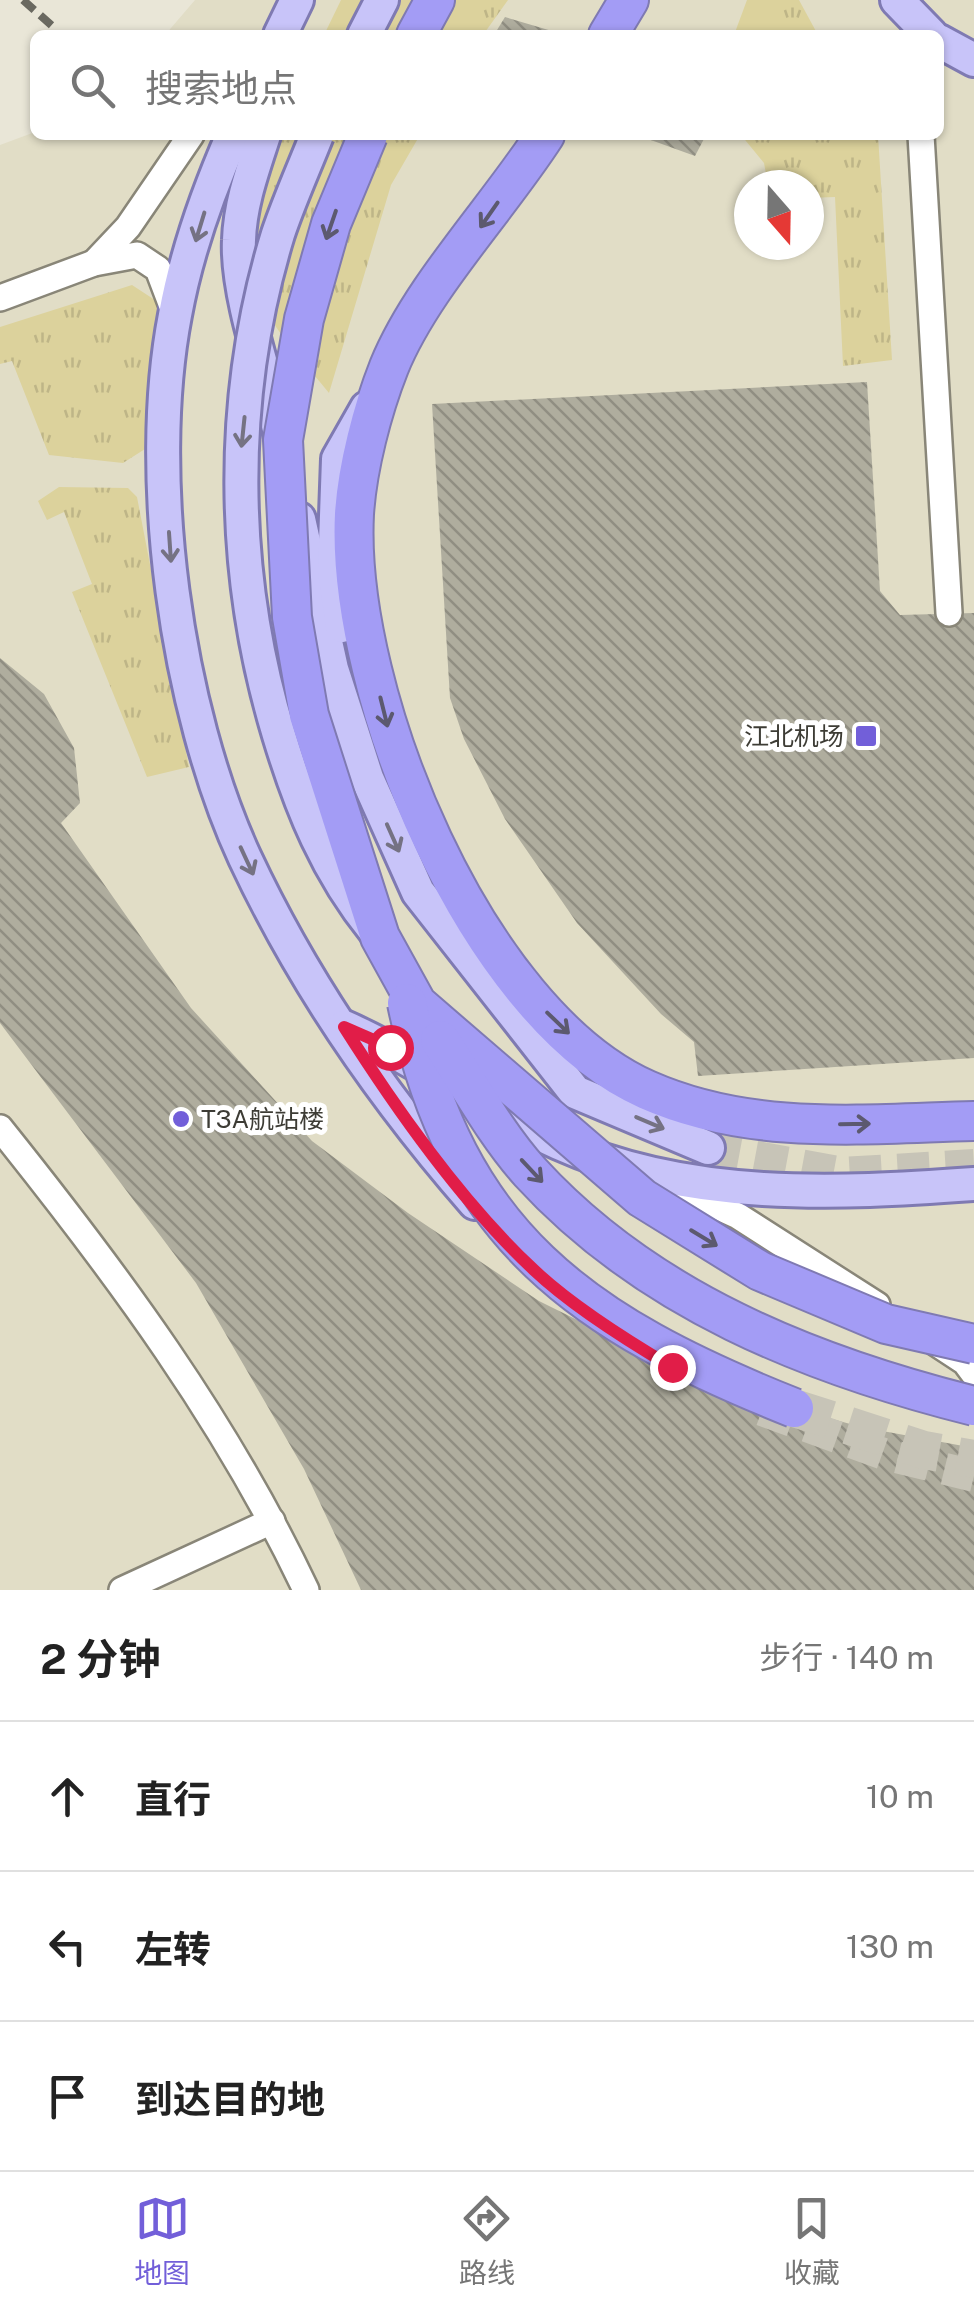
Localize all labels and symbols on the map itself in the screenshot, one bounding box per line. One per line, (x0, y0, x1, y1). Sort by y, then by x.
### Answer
north arrow (734, 170, 824, 260)
one-way arrow (479, 200, 500, 228)
one-way arrow (321, 209, 339, 241)
one-way arrow (189, 210, 207, 242)
one-way arrow (233, 415, 252, 448)
one-way arrow (161, 531, 180, 563)
one-way arrow (376, 696, 395, 727)
place label: 江北机场 (744, 721, 844, 751)
marker: 江北机场 (853, 723, 879, 749)
one-way arrow (385, 822, 404, 852)
one-way arrow (239, 845, 257, 876)
one-way arrow (545, 1011, 569, 1035)
route start (368, 1025, 414, 1071)
place label: T3A航站楼 (201, 1104, 324, 1134)
marker: T3A航站楼 (170, 1108, 192, 1130)
one-way arrow (838, 1114, 870, 1133)
one-way arrow (634, 1115, 665, 1133)
one-way arrow (520, 1158, 543, 1183)
one-way arrow (689, 1228, 718, 1248)
route end (650, 1345, 696, 1391)

